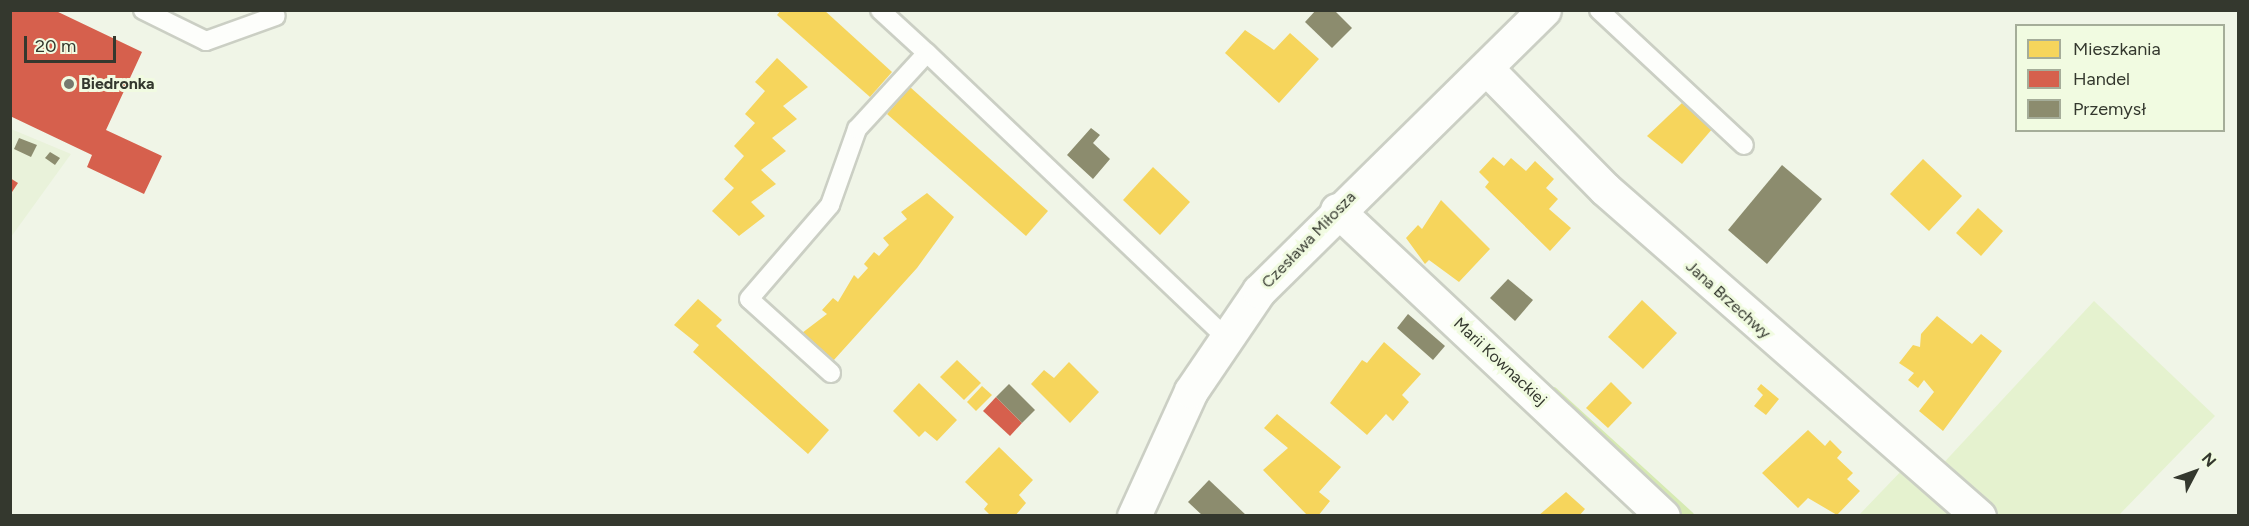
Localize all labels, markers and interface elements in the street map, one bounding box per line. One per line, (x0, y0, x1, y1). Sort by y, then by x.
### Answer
scale bar (27, 24, 118, 62)
legend (2015, 24, 2225, 132)
text: 20 m (35, 35, 76, 57)
text: Mieszkania (2073, 38, 2161, 60)
text: Handel (2073, 68, 2130, 90)
place label: Biedronka (81, 74, 155, 94)
marker: Biedronka (62, 77, 76, 91)
text: Przemysł (2073, 98, 2146, 120)
street label: Czesława Miłosza (1258, 188, 1360, 292)
street label: Jana Brzechwy (1682, 257, 1774, 343)
street label: Marii Kownackiej (1450, 314, 1550, 410)
north arrow (2165, 442, 2225, 502)
text: N (2198, 449, 2220, 471)

